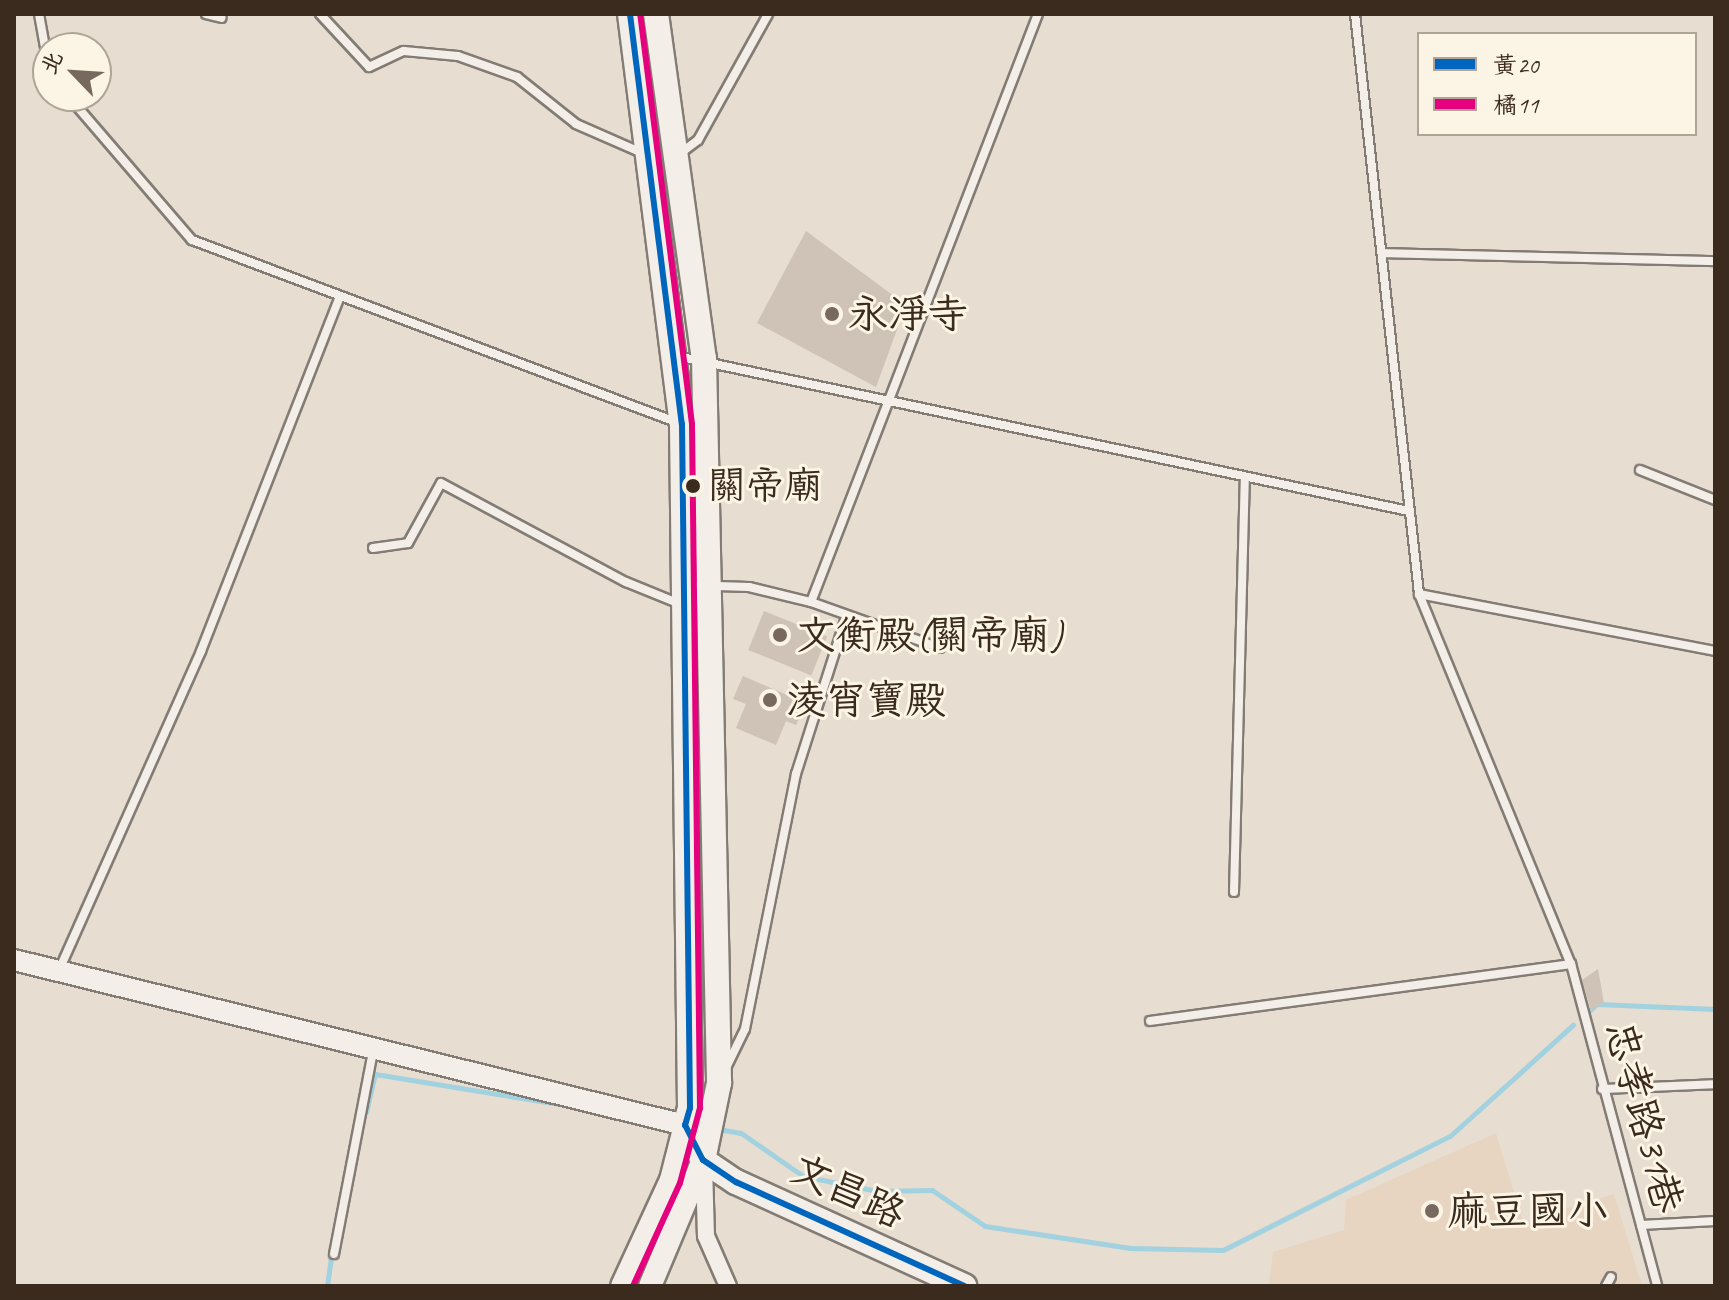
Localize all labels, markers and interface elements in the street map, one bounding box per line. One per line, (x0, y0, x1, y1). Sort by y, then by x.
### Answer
north arrow (32, 32, 112, 112)
legend (1417, 32, 1697, 136)
text: 北 (35, 47, 69, 79)
text: 黃20 (1493, 50, 1539, 80)
text: 橘11 (1493, 90, 1539, 120)
place label: 永淨寺 (848, 290, 968, 338)
marker: 永淨寺 (823, 305, 841, 323)
place label: 關帝廟 (708, 463, 822, 509)
marker: 關帝廟 (685, 478, 701, 494)
place label: 文衡殿(關帝廟) (796, 611, 1062, 659)
marker: 文衡殿(關帝廟) (771, 626, 789, 644)
place label: 淩宵寶殿 (786, 676, 946, 724)
marker: 淩宵寶殿 (761, 691, 779, 709)
street label: 忠孝路31巷 (1595, 1016, 1693, 1218)
street label: 文昌路 (783, 1144, 913, 1238)
place label: 麻豆國小 (1448, 1187, 1608, 1235)
marker: 麻豆國小 (1423, 1202, 1441, 1220)

